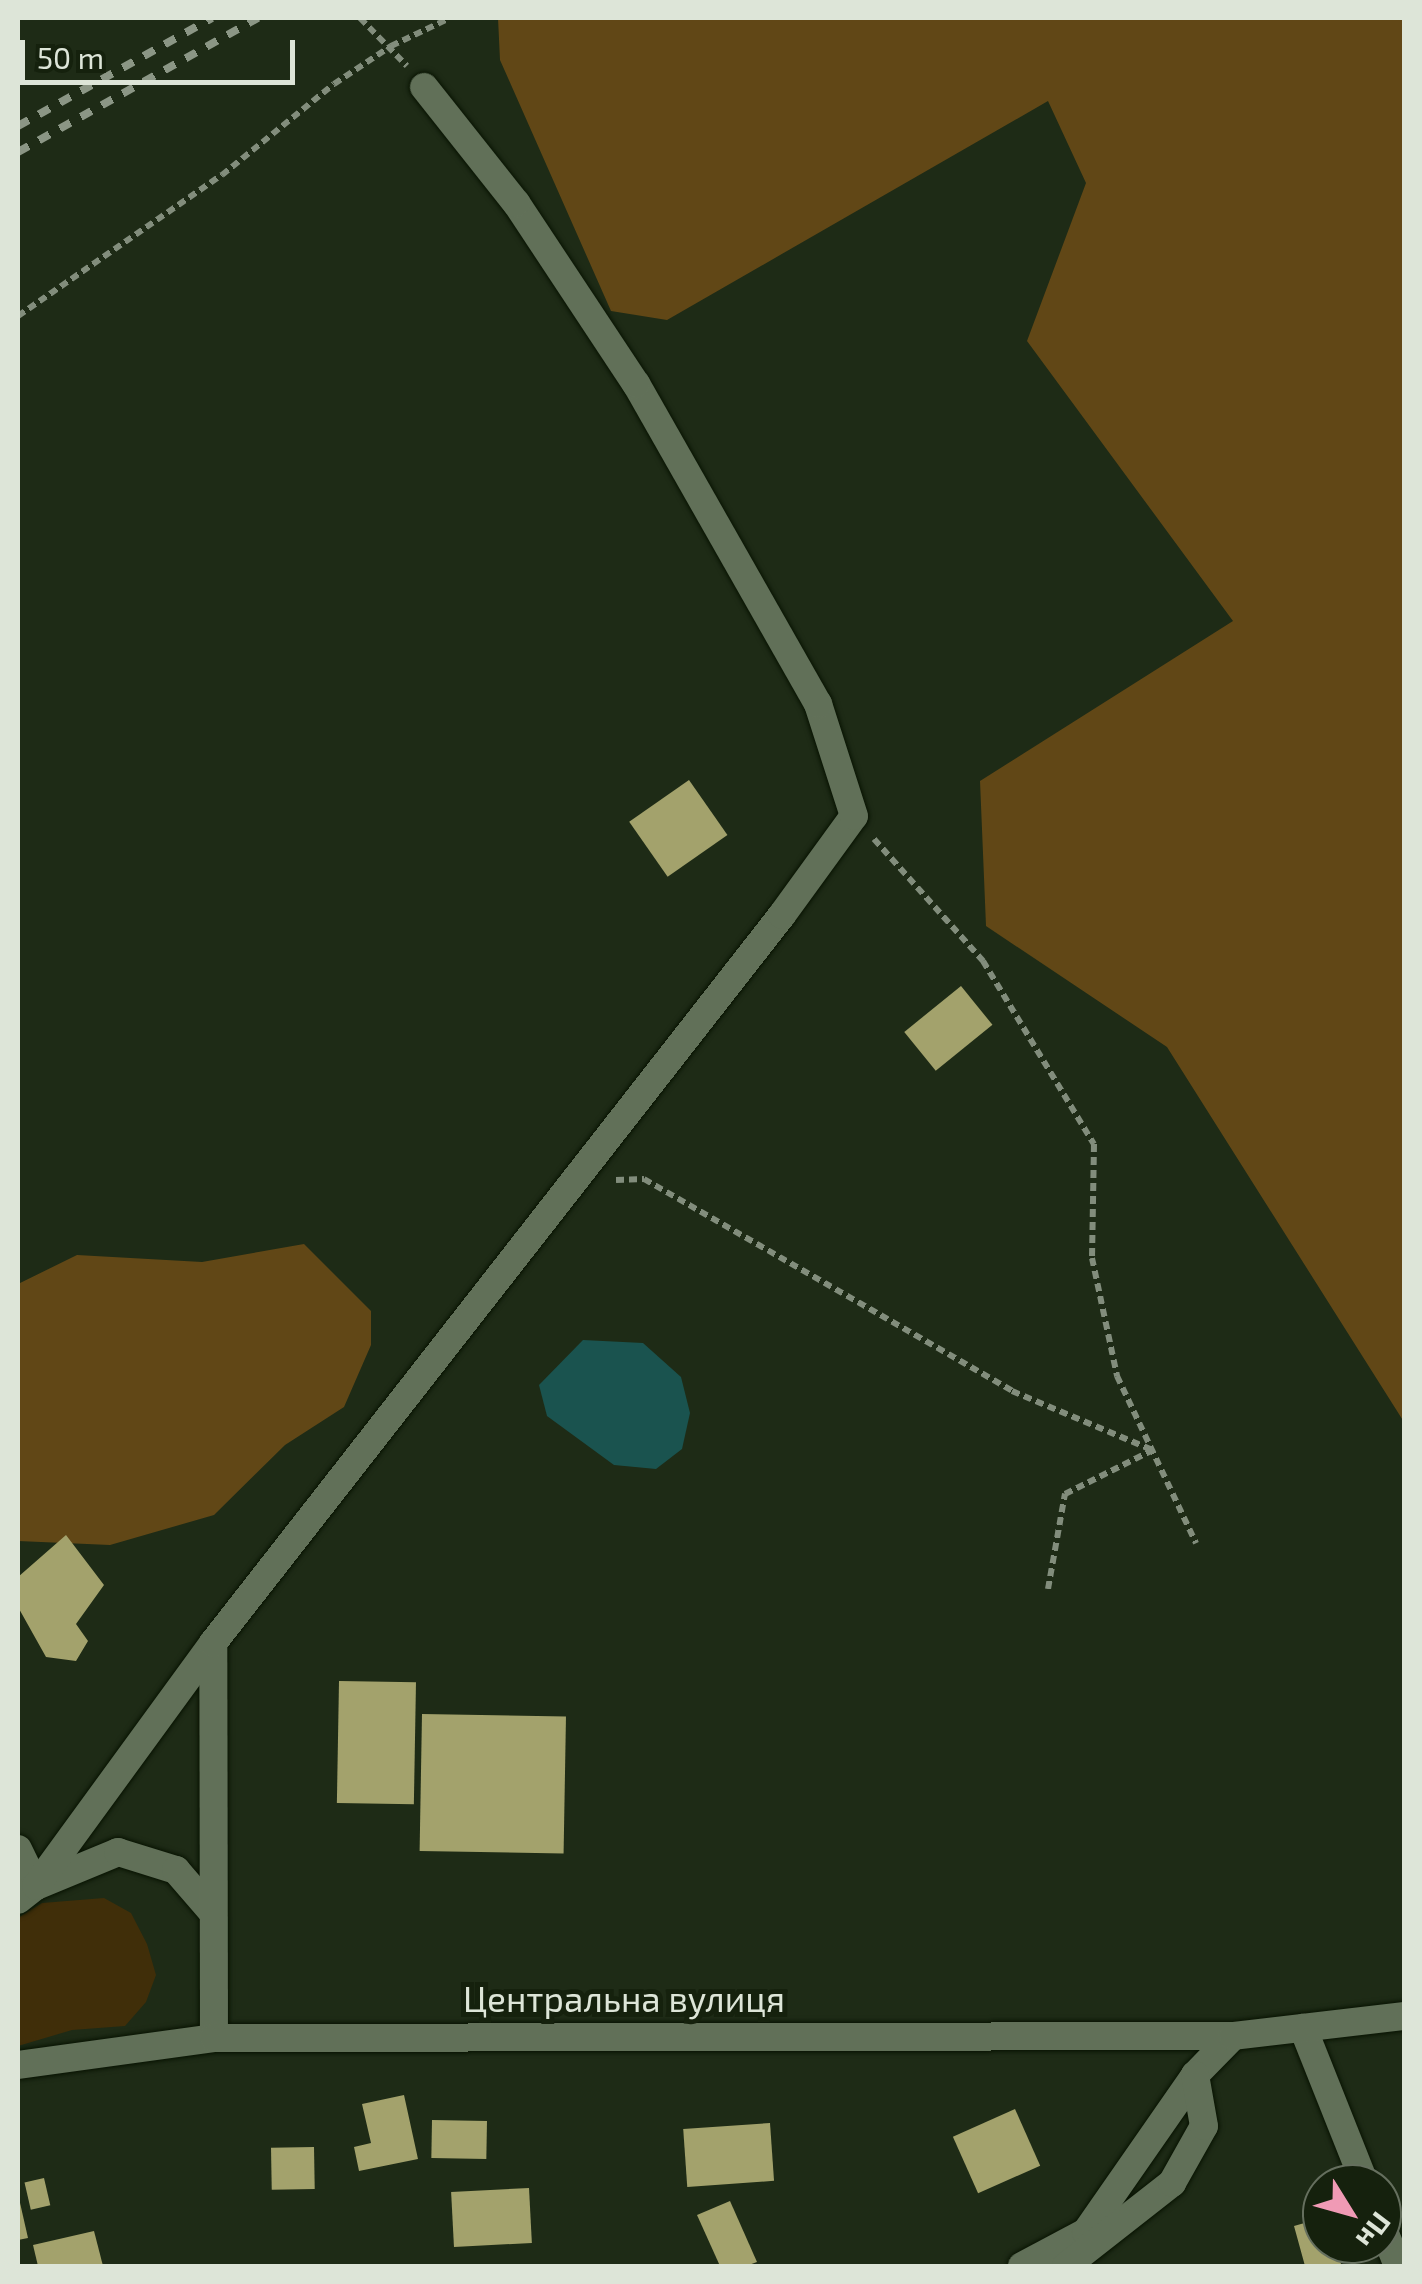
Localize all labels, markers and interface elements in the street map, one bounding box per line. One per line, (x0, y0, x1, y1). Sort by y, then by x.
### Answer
scale bar (25, 20, 300, 82)
text: 50 m (37, 39, 104, 75)
street label: Центральна вулиця (463, 1977, 785, 2019)
north arrow (1302, 2164, 1402, 2264)
text: Пн (1350, 2206, 1399, 2256)

